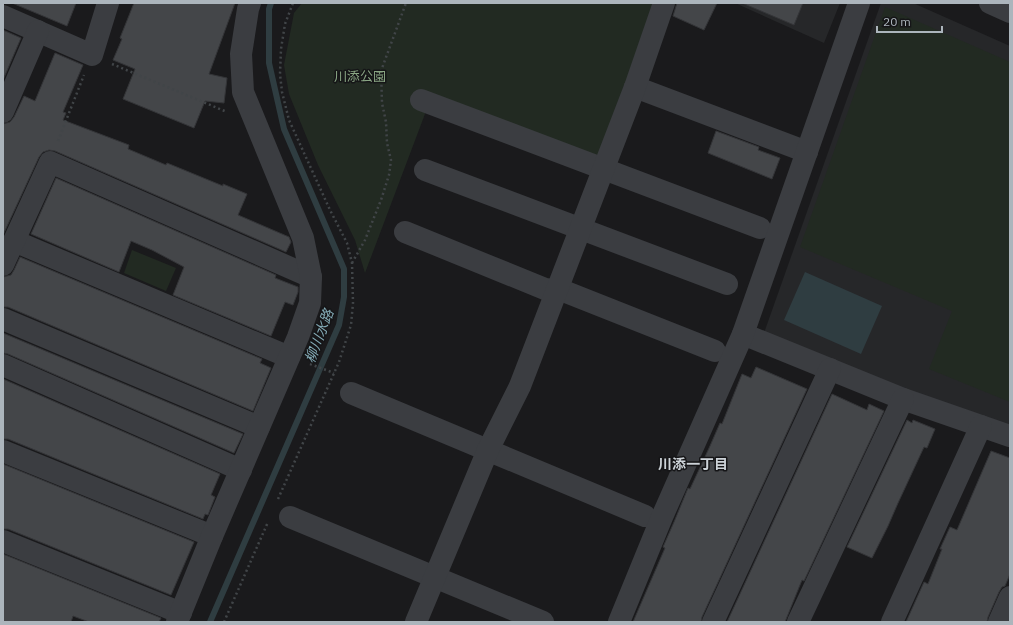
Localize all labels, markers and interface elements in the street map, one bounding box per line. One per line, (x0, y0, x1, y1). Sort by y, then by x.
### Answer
scale bar (877, 8, 942, 34)
text: 20 m (883, 14, 911, 29)
park label: 川添公園 (334, 68, 386, 85)
water label: 柳川水路 (301, 306, 338, 365)
district label: 川添一丁目 (658, 455, 728, 473)

